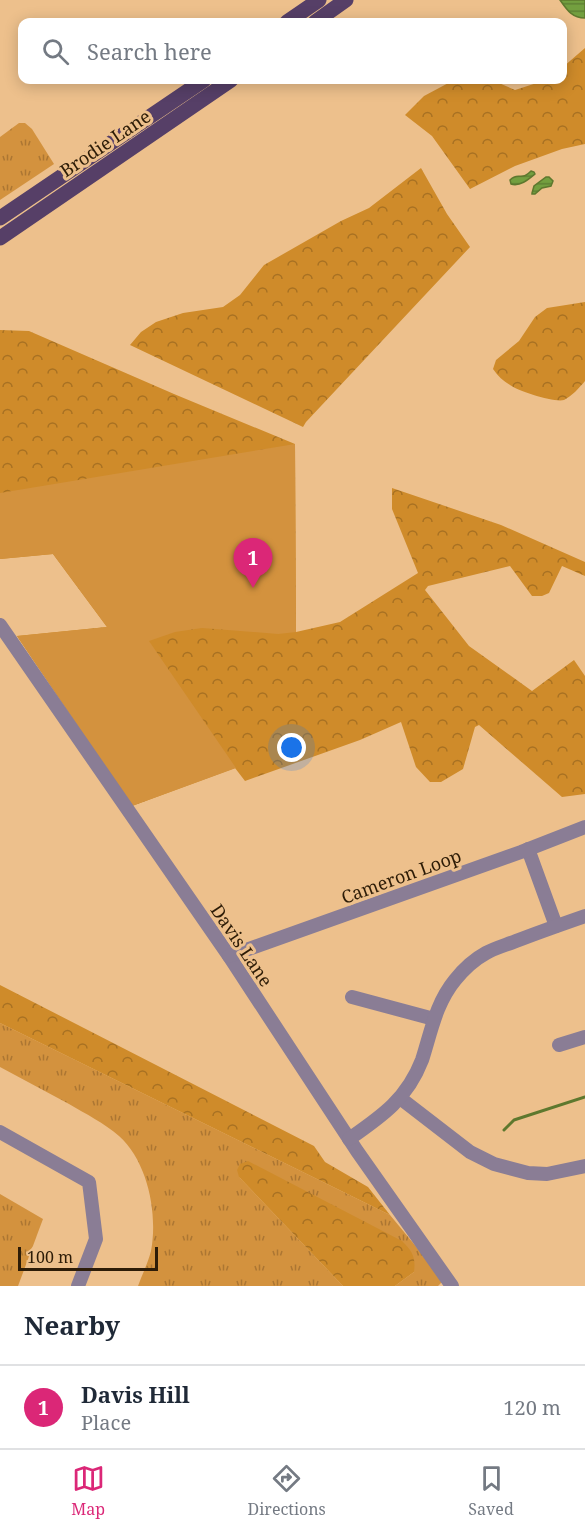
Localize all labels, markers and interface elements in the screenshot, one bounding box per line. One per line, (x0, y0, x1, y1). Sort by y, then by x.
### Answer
search box (18, 18, 567, 84)
icon: search (39, 35, 72, 68)
text: Search here (87, 36, 212, 66)
street label: Brodie Lane (55, 104, 155, 182)
pin: 1 (234, 538, 272, 588)
your location (277, 733, 306, 762)
street label: Cameron Loop (338, 843, 464, 909)
street label: Davis Lane (206, 899, 278, 991)
scale bar (18, 1244, 158, 1272)
text: 100 m (27, 1246, 73, 1268)
text: Nearby (24, 1307, 120, 1343)
text: Davis Hill (81, 1379, 190, 1409)
text: 1 (38, 1394, 49, 1421)
text: 120 m (503, 1394, 561, 1421)
text: Place (81, 1409, 131, 1436)
tab: Map (71, 1462, 105, 1520)
tab: Directions (248, 1462, 326, 1520)
tab: Saved (468, 1462, 514, 1520)

